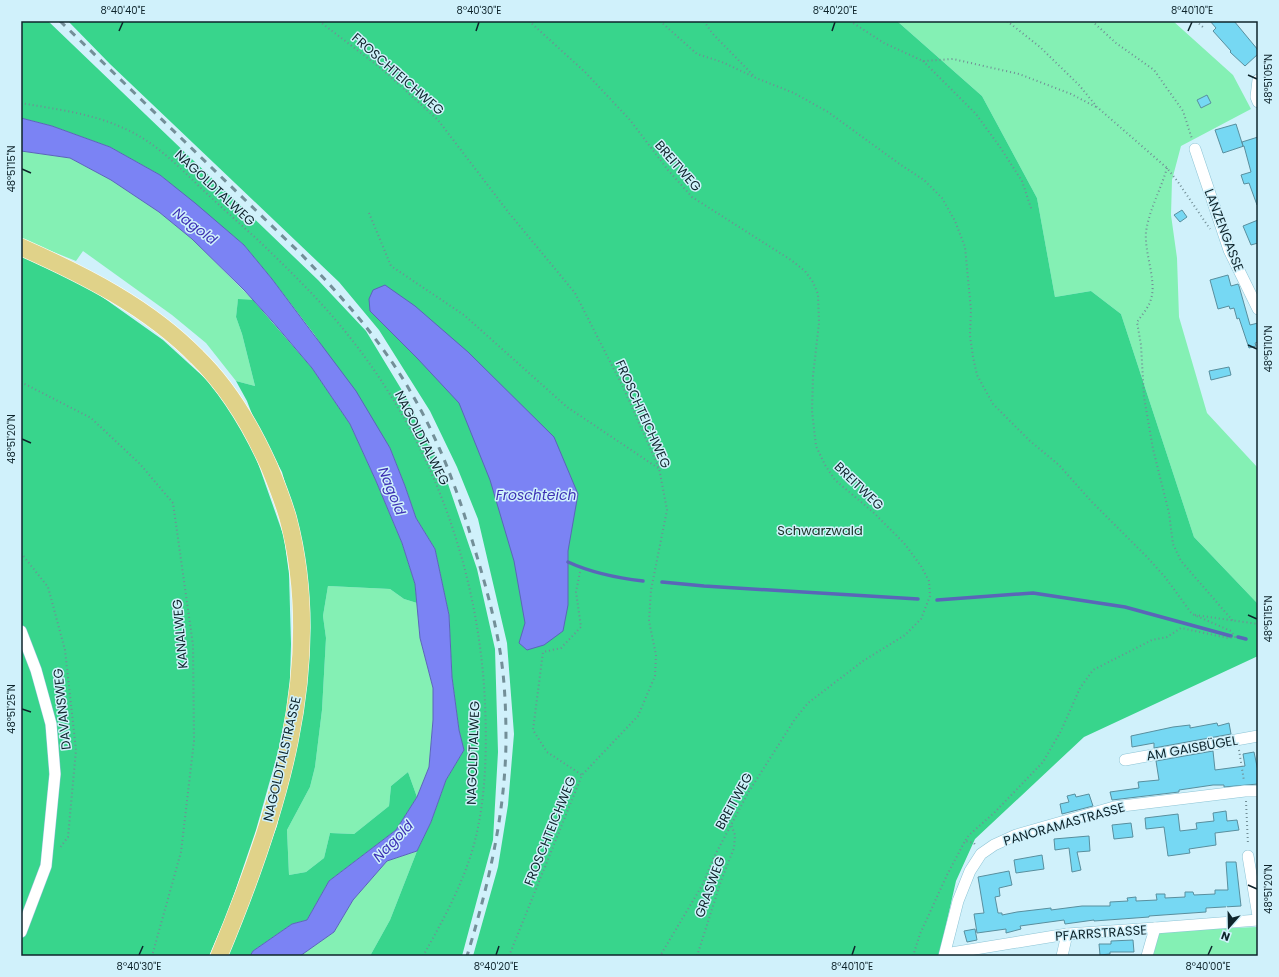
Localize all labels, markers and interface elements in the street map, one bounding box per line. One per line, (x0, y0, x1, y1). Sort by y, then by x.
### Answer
text: 8°40'40"E (100, 3, 146, 18)
text: 8°40'30"E (457, 3, 501, 18)
text: 8°40'20"E (813, 3, 857, 18)
text: 8°40'10"E (1171, 3, 1213, 18)
street label: FROSCHTEICHWEG (348, 29, 448, 119)
text: 48°51'05"N (1261, 54, 1276, 104)
street label: BREITWEG (650, 136, 706, 196)
text: 48°51'15"N (4, 145, 19, 193)
street label: NAGOLDTALWEG (171, 146, 259, 230)
street label: LANZENGASSE (1200, 186, 1248, 274)
water label: Nagold (169, 203, 222, 250)
text: 48°51'10"N (1261, 325, 1276, 373)
street label: FROSCHTEICHWEG (611, 357, 675, 471)
street label: NAGOLDTALWEG (390, 387, 454, 489)
text: 48°51'20"N (4, 414, 19, 464)
street label: BREITWEG (830, 458, 888, 514)
water label: Nagold (373, 464, 411, 519)
water label: Froschteich (496, 485, 576, 505)
park label: Schwarzwald (777, 521, 863, 540)
text: 48°51'15"N (1261, 595, 1276, 643)
street label: KANALWEG (168, 599, 192, 669)
street label: DAVANSWEG (48, 667, 76, 751)
text: 48°51'25"N (4, 684, 19, 734)
street label: NAGOLDTALSTRASSE (258, 695, 306, 823)
street label: NAGOLDTALWEG (462, 701, 484, 805)
street label: AM GAISBÜGEL (1145, 731, 1239, 765)
street label: BREITWEG (711, 769, 757, 833)
street label: FROSCHTEICHWEG (519, 773, 581, 889)
street label: PANORAMASTRASSE (1001, 798, 1127, 850)
water label: Nagold (368, 815, 418, 866)
street label: GRASWEG (690, 854, 730, 920)
text: 48°51'20"N (1261, 864, 1276, 914)
north arrow (1209, 907, 1249, 947)
street label: PFARRSTRASSE (1054, 920, 1148, 946)
text: N (1219, 927, 1232, 945)
text: 8°40'30"E (117, 959, 161, 974)
text: 8°40'20"E (474, 959, 518, 974)
text: 8°40'10"E (831, 959, 873, 974)
text: 8°40'00"E (1185, 959, 1231, 974)

